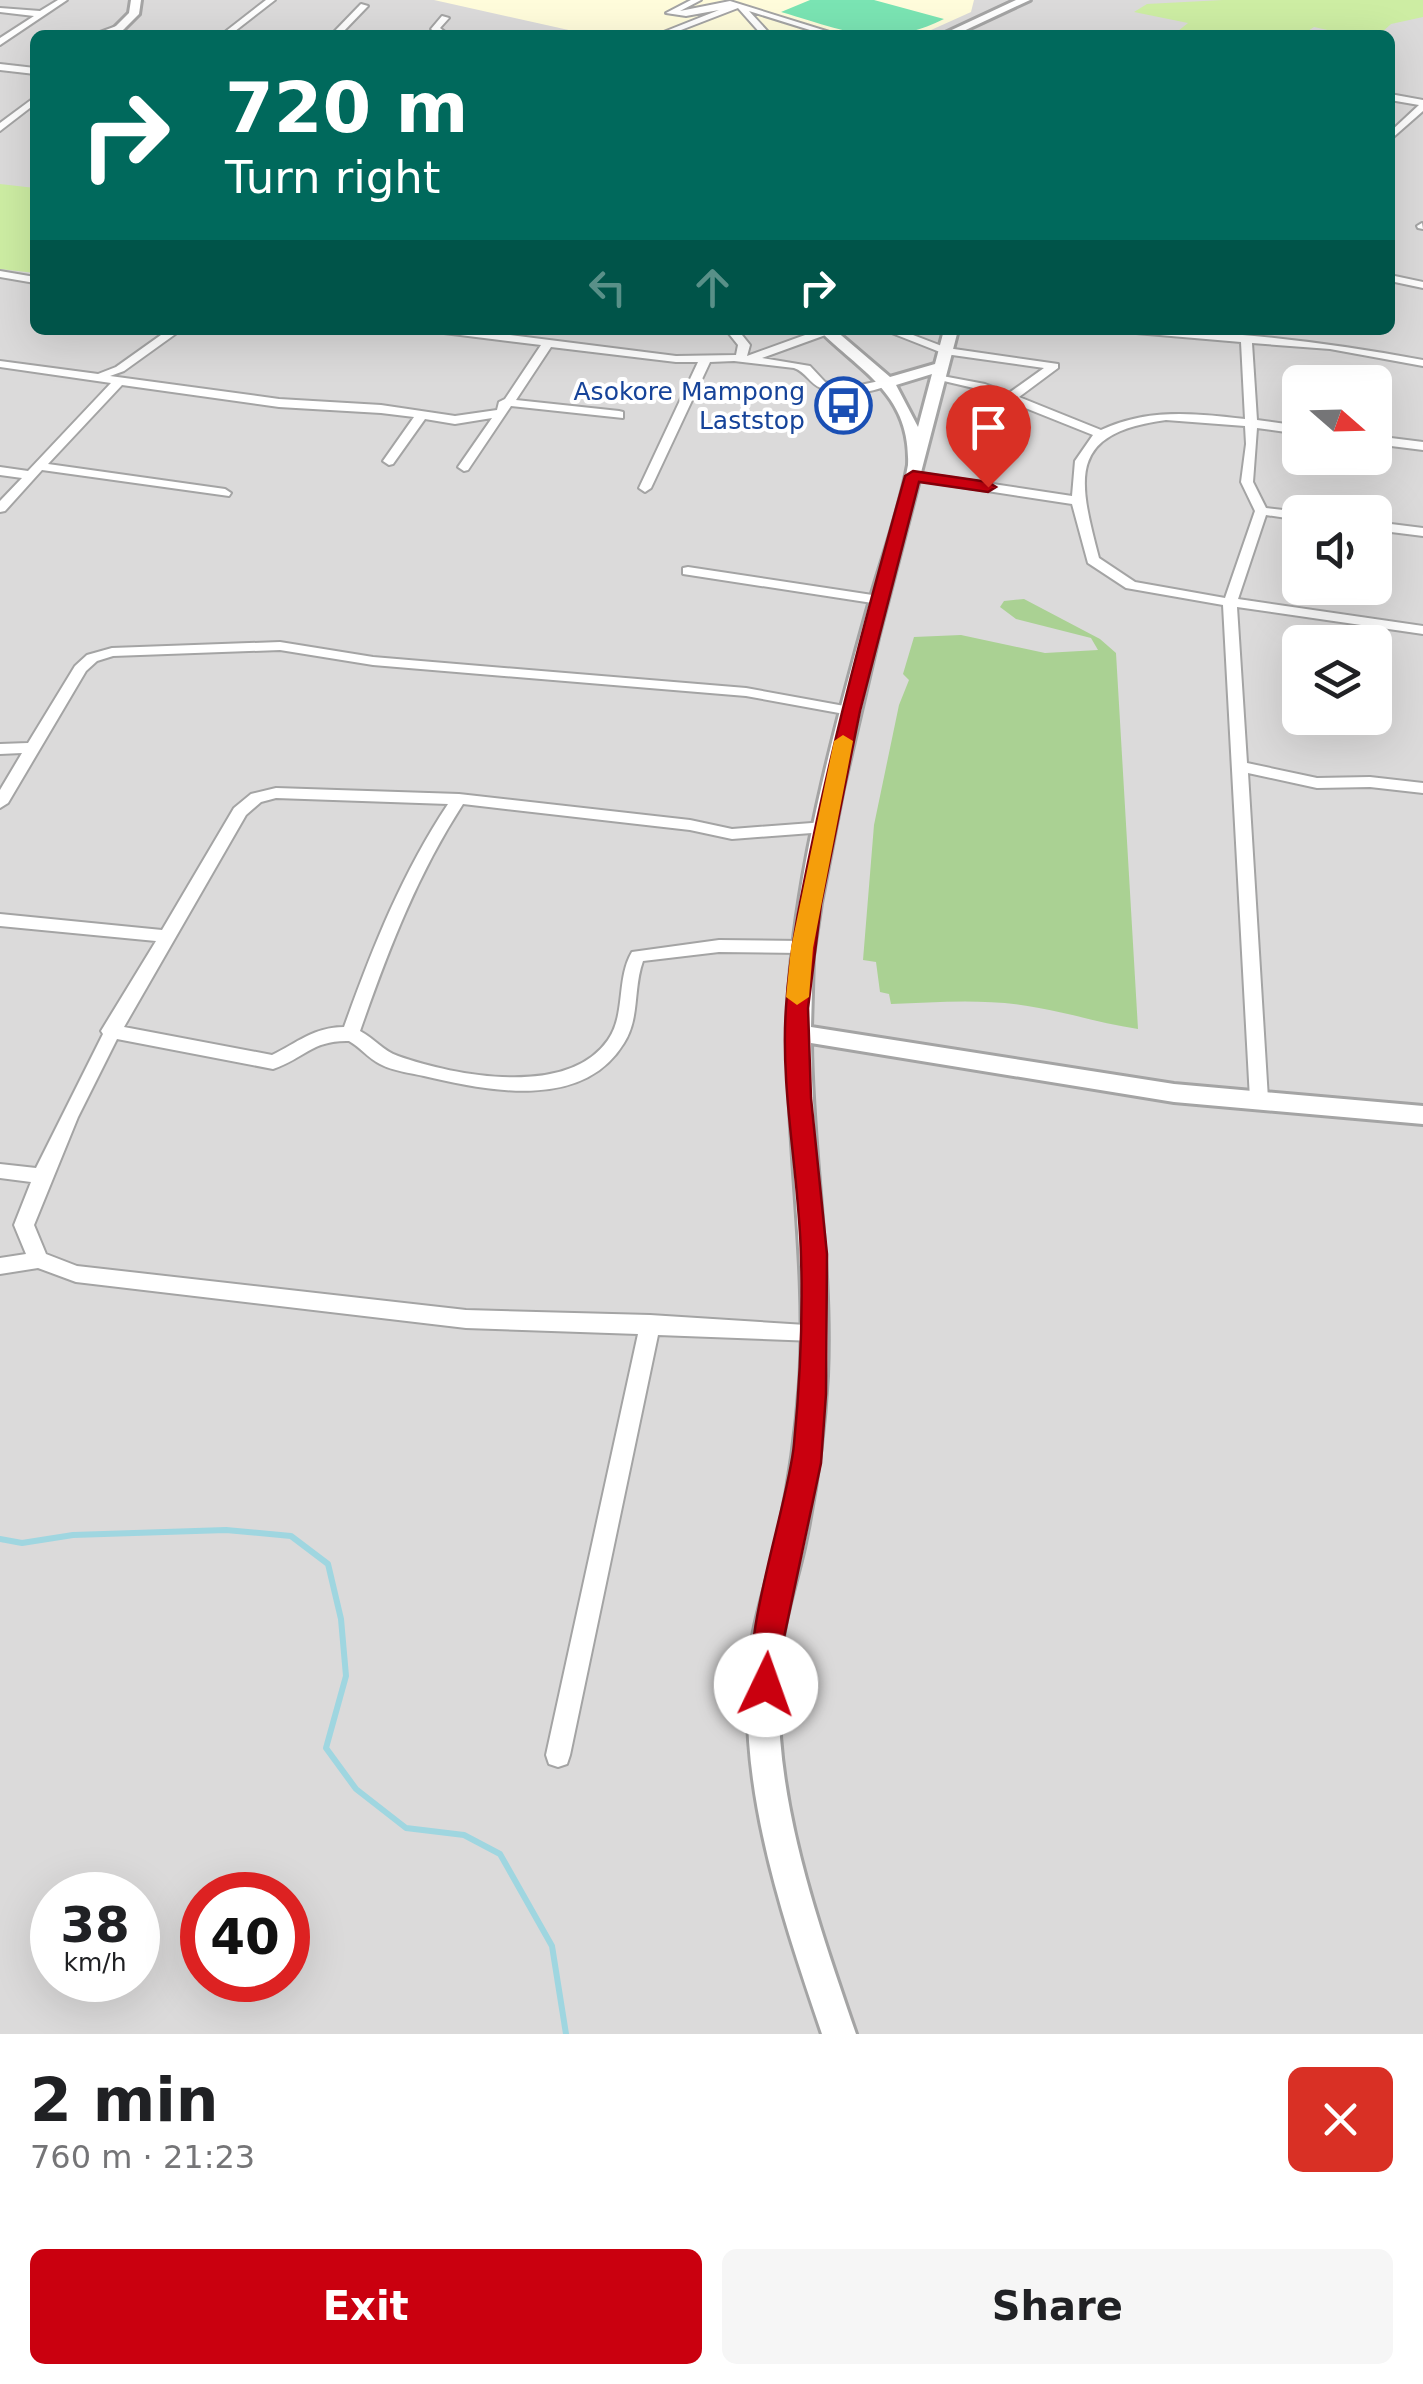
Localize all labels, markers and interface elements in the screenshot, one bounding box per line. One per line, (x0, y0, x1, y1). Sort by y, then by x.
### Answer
text: 720 m (225, 67, 468, 149)
icon: right (60, 70, 190, 200)
text: Turn right (225, 151, 440, 204)
icon: left (580, 260, 635, 315)
icon: ahead (685, 260, 740, 315)
icon: right (790, 260, 845, 315)
north arrow (1282, 365, 1392, 475)
map controls (1282, 365, 1392, 735)
bus stop icon: Asokore Mampong Laststop (814, 375, 874, 435)
place label: Asokore Mampong Laststop (574, 377, 805, 435)
pin (946, 385, 1031, 488)
icon: arrive (961, 400, 1016, 455)
button: sound (1282, 495, 1392, 605)
button: layers (1282, 625, 1392, 735)
position arrow (714, 1633, 818, 1737)
speed limit sign: 40 (180, 1872, 310, 2002)
text: 38 (60, 1896, 130, 1954)
text: km/h (63, 1948, 127, 1977)
text: 2 min (30, 2065, 218, 2135)
button: close (1288, 2067, 1393, 2172)
text: 760 m · 21:23 (30, 2138, 255, 2176)
button: Exit (30, 2249, 702, 2364)
button: Share (722, 2249, 1393, 2364)

